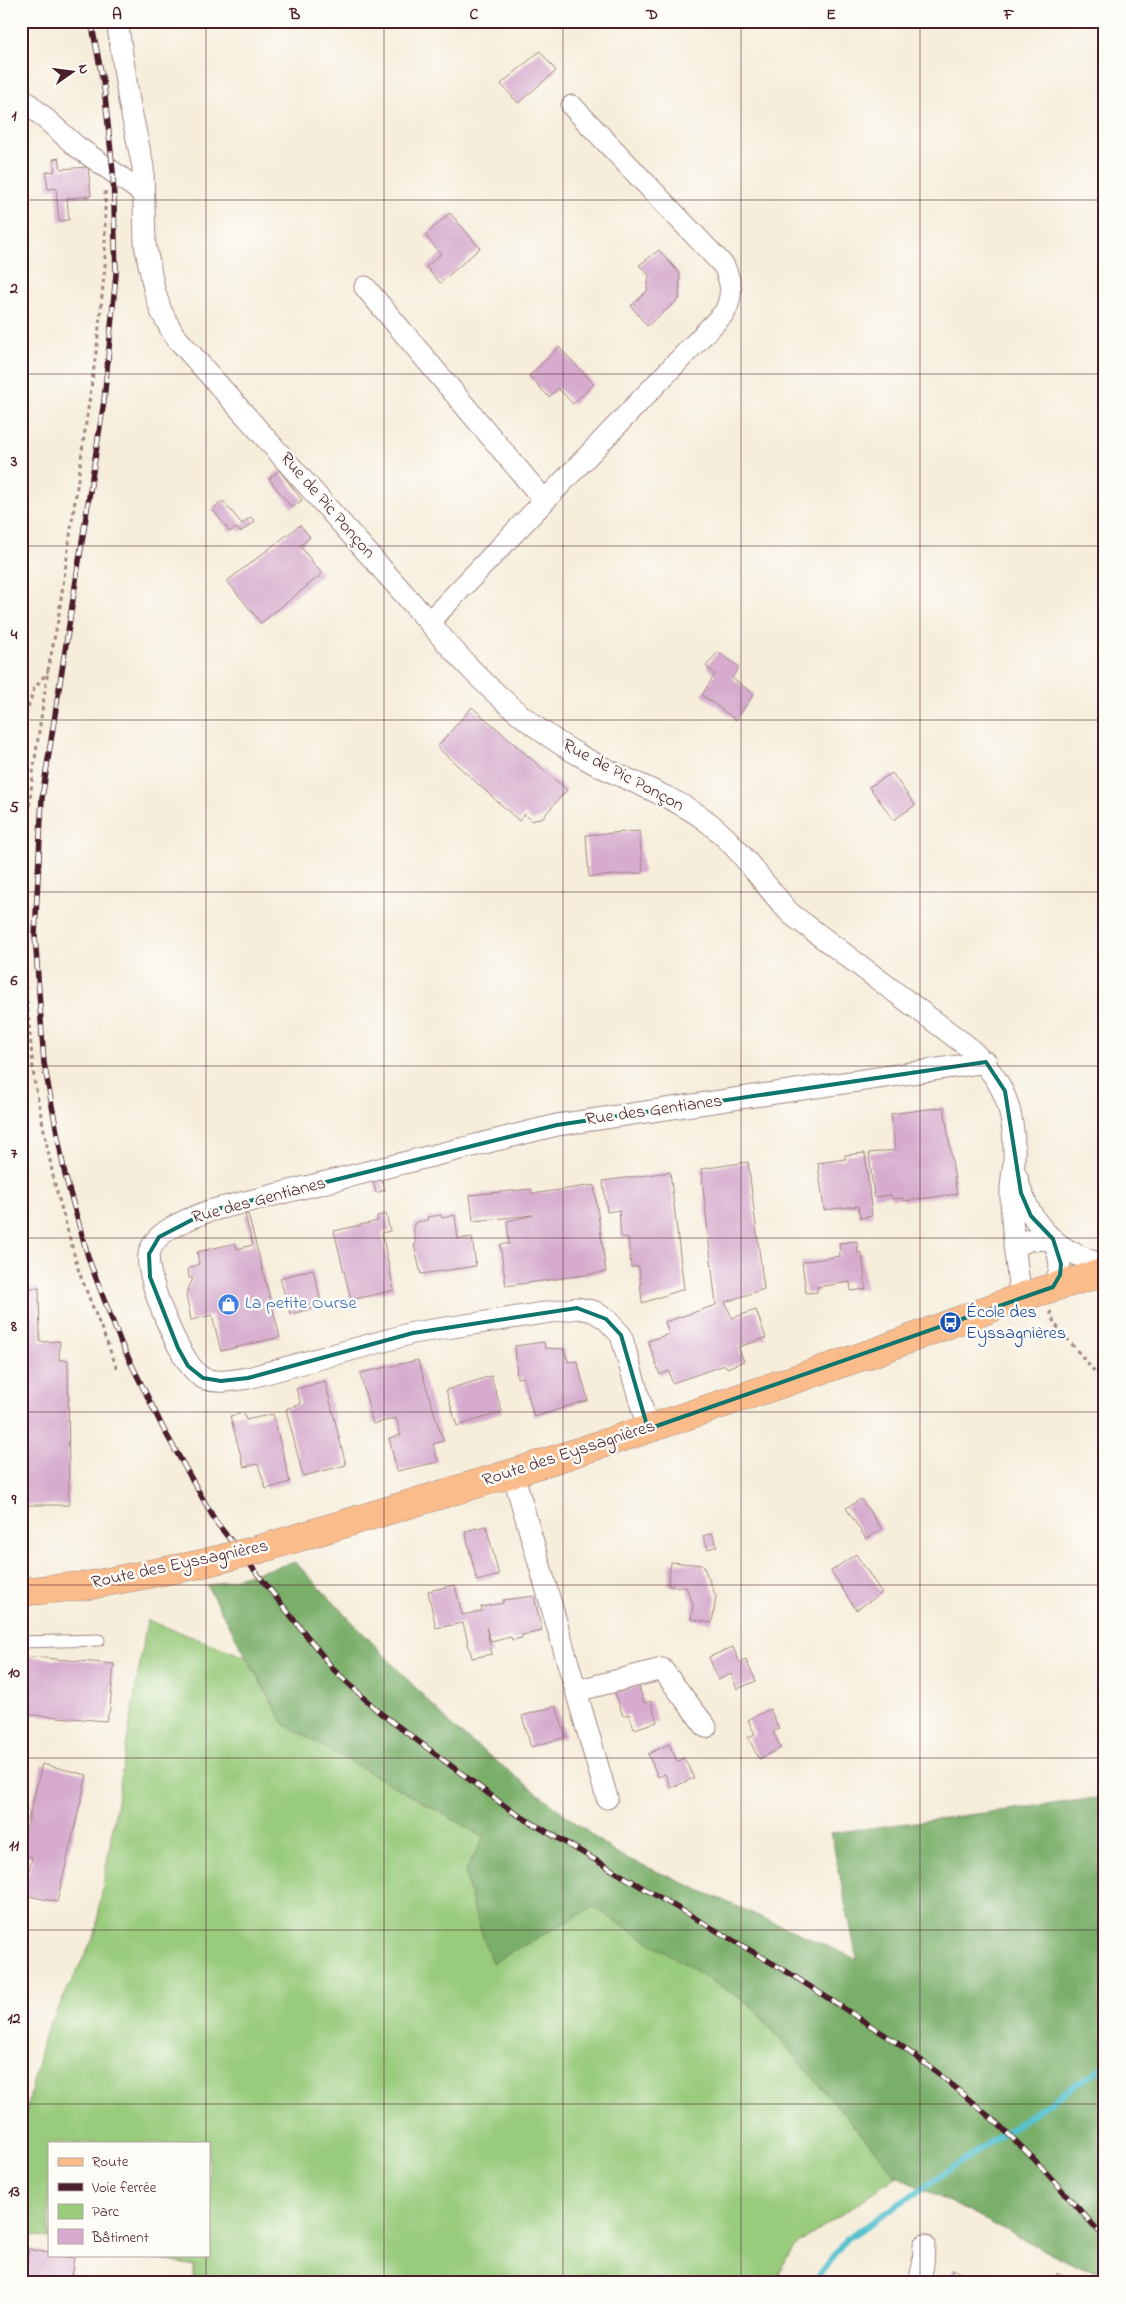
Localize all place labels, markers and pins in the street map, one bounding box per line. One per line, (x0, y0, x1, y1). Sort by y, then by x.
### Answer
place label: La petite Ourse (245, 1291, 357, 1317)
shop icon: La petite Ourse (217, 1292, 241, 1316)
place label: École des Eyssagnières (966, 1300, 1066, 1348)
bus stop icon: École des Eyssagnières (938, 1311, 962, 1335)

